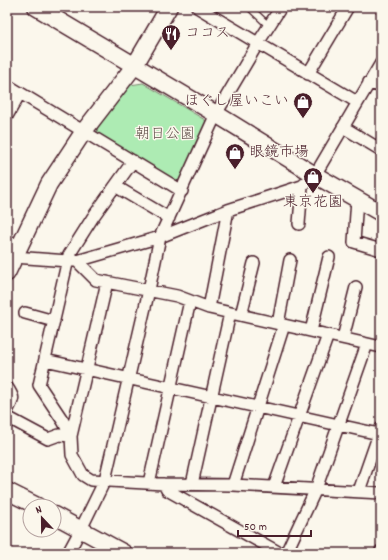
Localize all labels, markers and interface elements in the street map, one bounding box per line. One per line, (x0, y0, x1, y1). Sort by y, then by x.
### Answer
restaurant icon: ココス (160, 23, 182, 51)
place label: ココス (185, 23, 230, 45)
place label: ほぐし屋いこい (184, 91, 289, 113)
shop icon: ほぐし屋いこい (292, 91, 314, 119)
park label: 朝日公園 (135, 124, 195, 146)
shop icon: 眼鏡市場 (224, 142, 246, 170)
place label: 眼鏡市場 (249, 142, 309, 164)
shop icon: 東京花園 (302, 166, 324, 194)
place label: 東京花園 (283, 192, 343, 214)
north arrow (22, 498, 62, 538)
text: N (33, 502, 45, 519)
scale bar (238, 512, 311, 538)
text: 50 m (244, 519, 267, 536)

